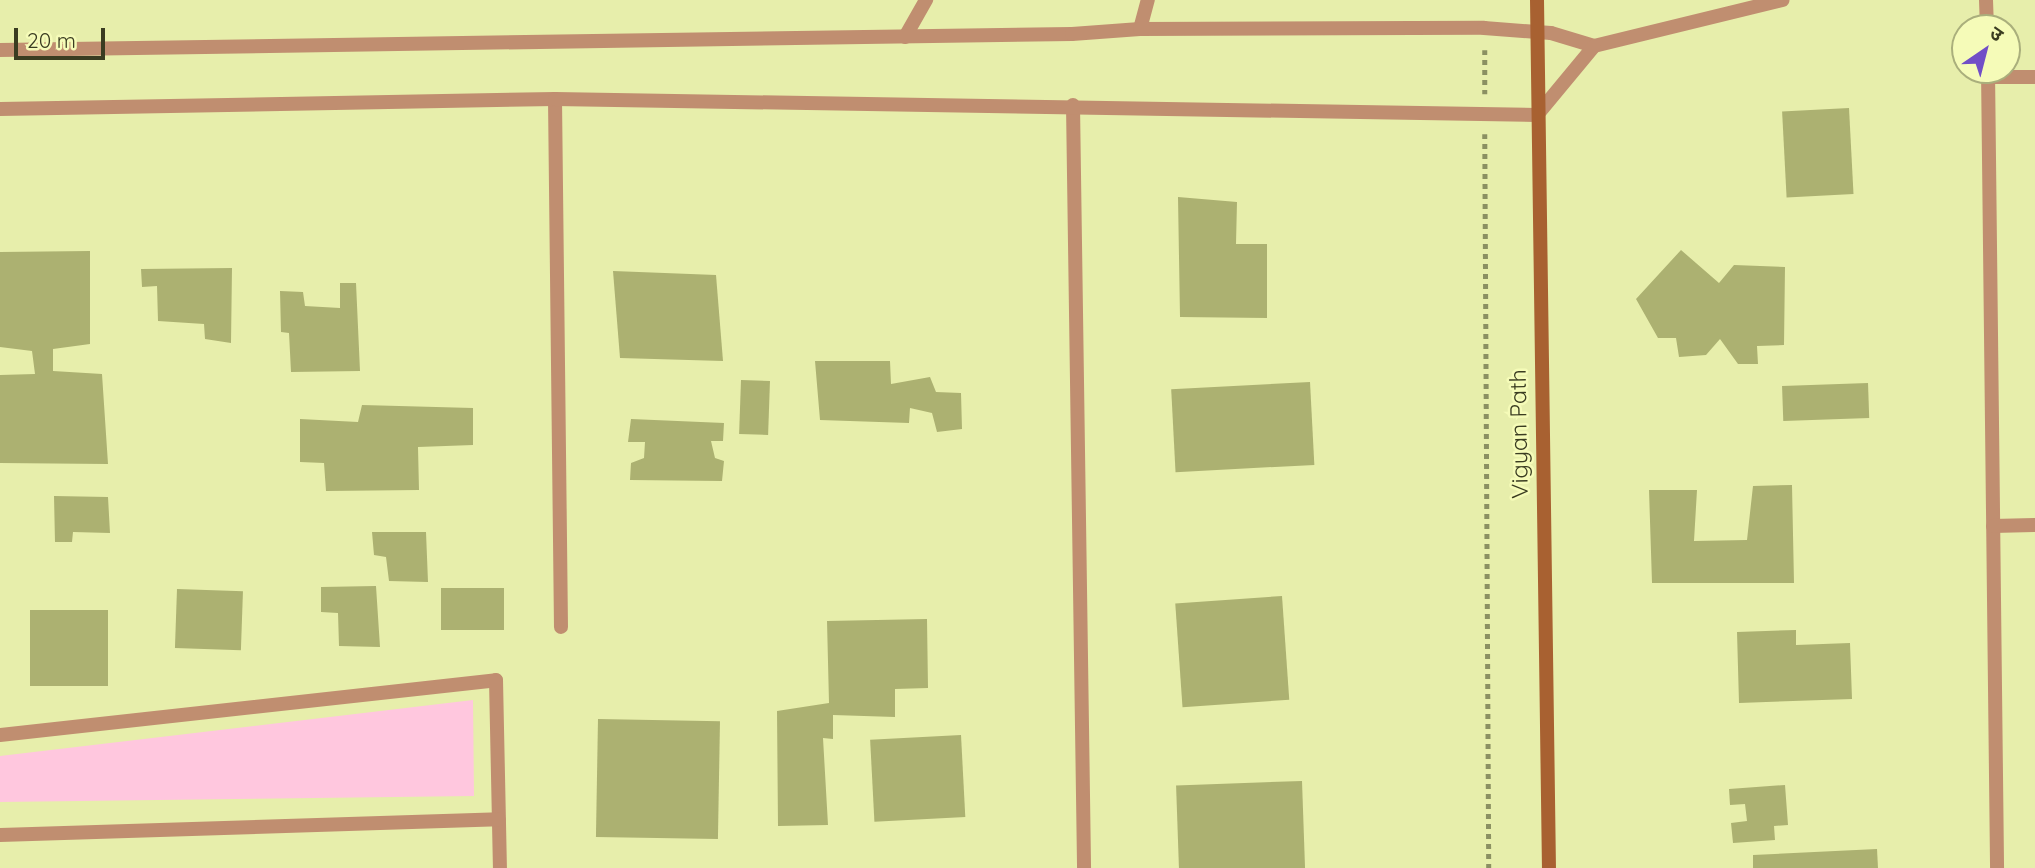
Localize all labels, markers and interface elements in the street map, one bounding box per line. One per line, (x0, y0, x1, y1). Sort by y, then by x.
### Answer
scale bar (18, 14, 108, 58)
north arrow (1951, 14, 2021, 84)
text: उ (1985, 20, 2008, 46)
text: 20 m (27, 27, 76, 53)
street label: Vigyan Path (1504, 369, 1534, 499)

